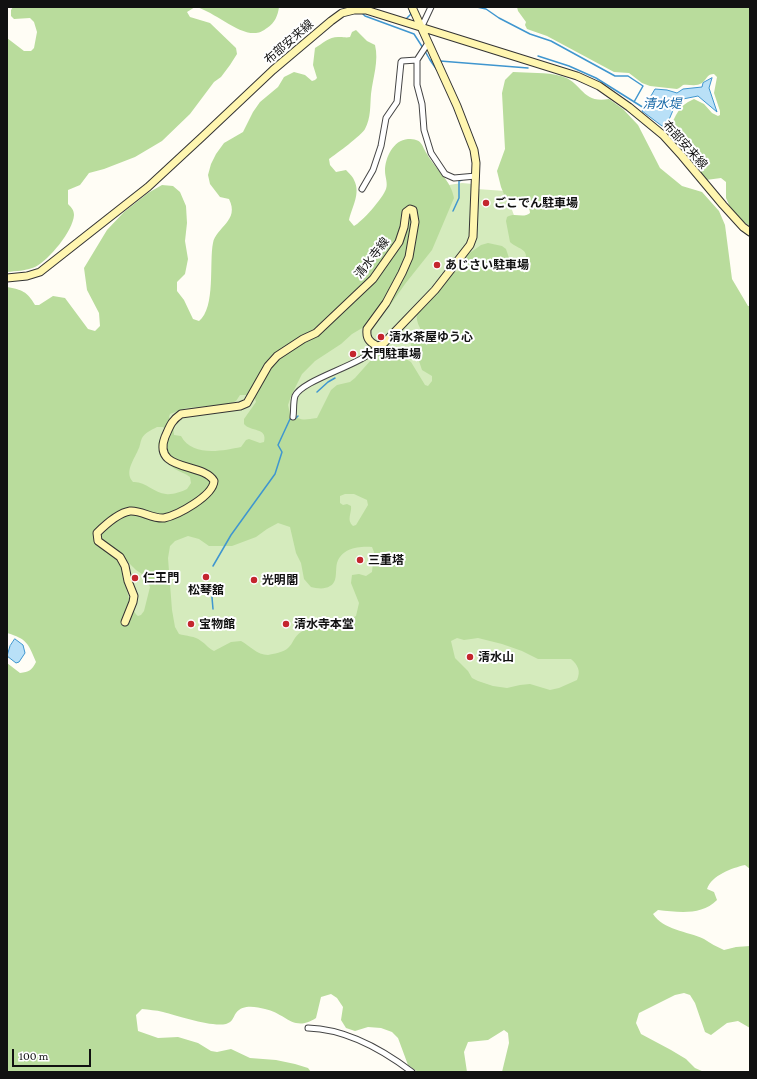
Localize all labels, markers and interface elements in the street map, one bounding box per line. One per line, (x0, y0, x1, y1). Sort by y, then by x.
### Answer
street label: 布部安来線 (262, 17, 316, 67)
water label: 清水堤 (643, 96, 681, 112)
street label: 布部安来線 (660, 118, 710, 172)
place label: ごこでん駐車場 (494, 196, 578, 210)
marker: ごこでん駐車場 (481, 198, 491, 208)
street label: 清水寺線 (352, 235, 392, 281)
place label: あじさい駐車場 (445, 258, 529, 272)
marker: あじさい駐車場 (432, 260, 442, 270)
place label: 清水茶屋ゆう心 (389, 330, 473, 344)
marker: 清水茶屋ゆう心 (376, 332, 386, 342)
place label: 大門駐車場 (361, 347, 421, 361)
marker: 大門駐車場 (348, 349, 358, 359)
place label: 三重塔 (368, 553, 404, 567)
marker: 三重塔 (355, 555, 365, 565)
place label: 仁王門 (143, 571, 179, 585)
marker: 松琴舘 (201, 572, 211, 582)
marker: 仁王門 (130, 573, 140, 583)
place label: 光明閣 (262, 573, 298, 587)
marker: 光明閣 (249, 575, 259, 585)
place label: 松琴舘 (188, 583, 224, 597)
place label: 宝物館 (199, 617, 235, 631)
place label: 清水寺本堂 (294, 617, 354, 631)
marker: 宝物館 (186, 619, 196, 629)
marker: 清水寺本堂 (281, 619, 291, 629)
place label: 清水山 (478, 650, 514, 664)
marker: 清水山 (465, 652, 475, 662)
scale bar (14, 1041, 93, 1067)
text: 100 m (19, 1049, 48, 1063)

